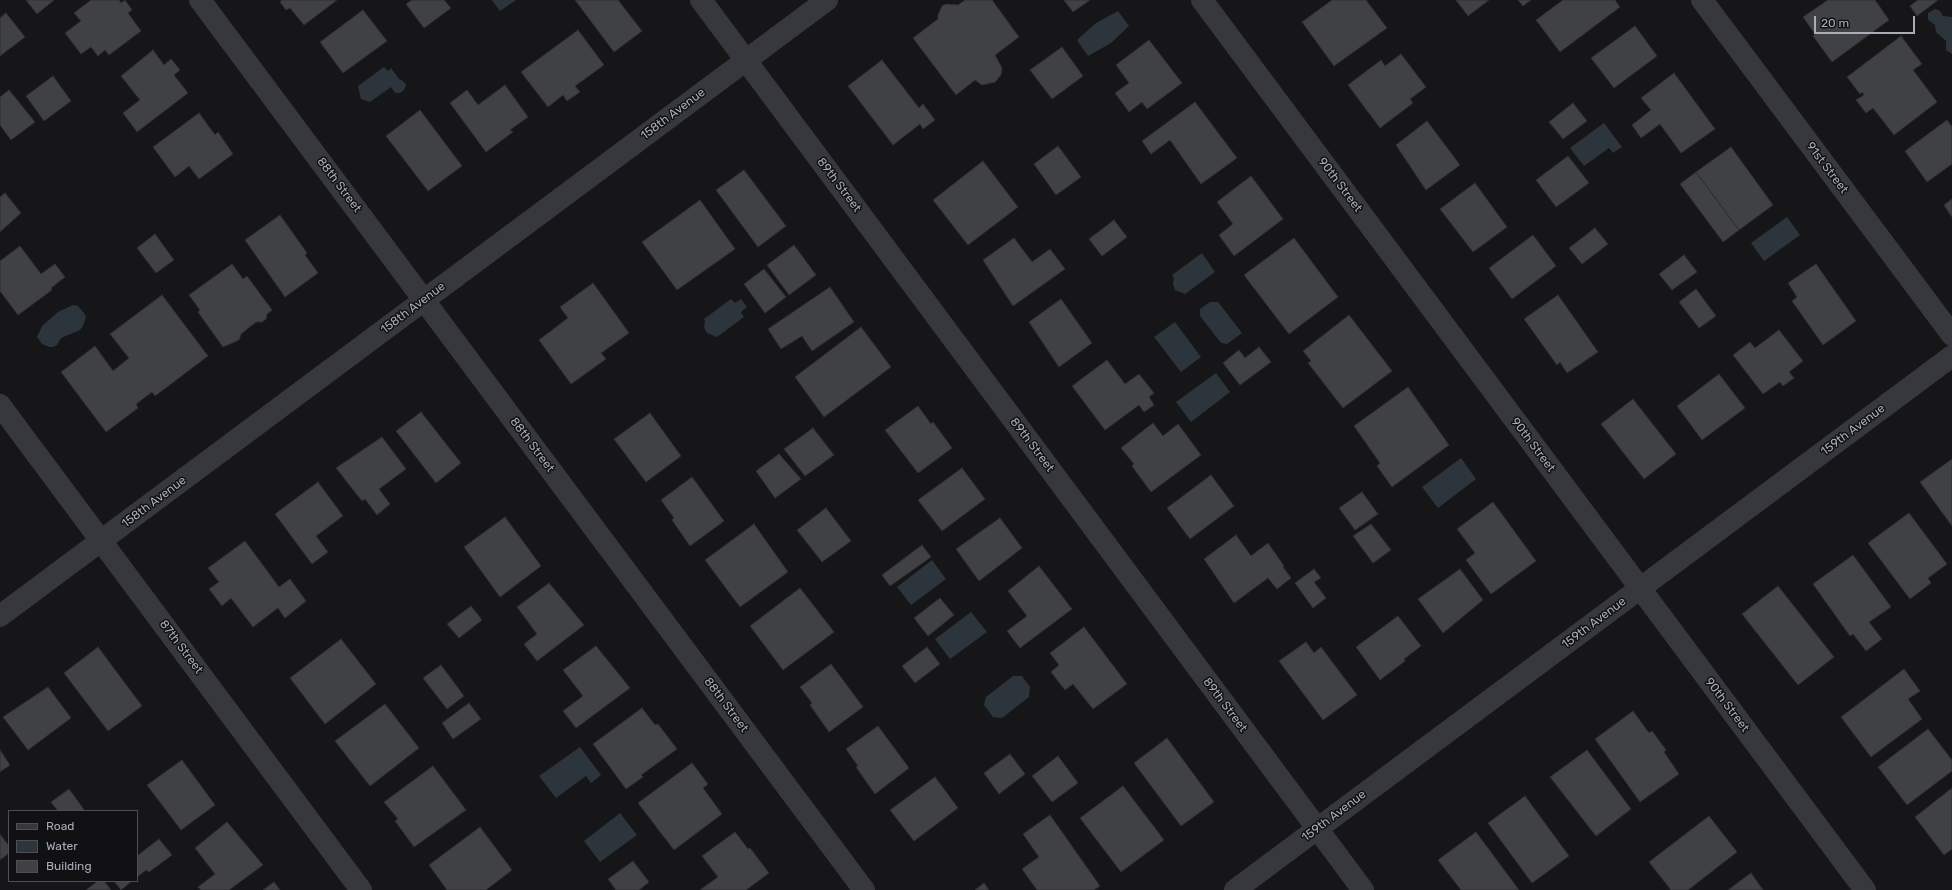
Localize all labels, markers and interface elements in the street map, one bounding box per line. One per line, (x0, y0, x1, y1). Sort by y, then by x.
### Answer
scale bar (1816, 8, 1917, 34)
text: 20 m (1821, 16, 1849, 30)
street label: 158th Avenue (638, 85, 708, 143)
street label: 91st Street (1803, 139, 1851, 197)
street label: 88th Street (314, 155, 364, 215)
street label: 89th Street (814, 155, 864, 215)
street label: 90th Street (1315, 155, 1365, 215)
street label: 158th Avenue (378, 279, 448, 337)
street label: 159th Avenue (1818, 401, 1888, 459)
street label: 88th Street (507, 415, 557, 475)
street label: 89th Street (1007, 415, 1057, 475)
street label: 90th Street (1508, 415, 1558, 475)
street label: 158th Avenue (119, 473, 189, 531)
street label: 159th Avenue (1559, 594, 1629, 652)
street label: 87th Street (156, 617, 206, 677)
street label: 88th Street (701, 675, 751, 735)
street label: 89th Street (1200, 675, 1250, 735)
street label: 90th Street (1702, 675, 1752, 735)
street label: 159th Avenue (1299, 787, 1369, 845)
legend (8, 810, 138, 882)
text: Road (46, 819, 74, 833)
text: Water (46, 839, 78, 853)
text: Building (46, 859, 92, 873)

